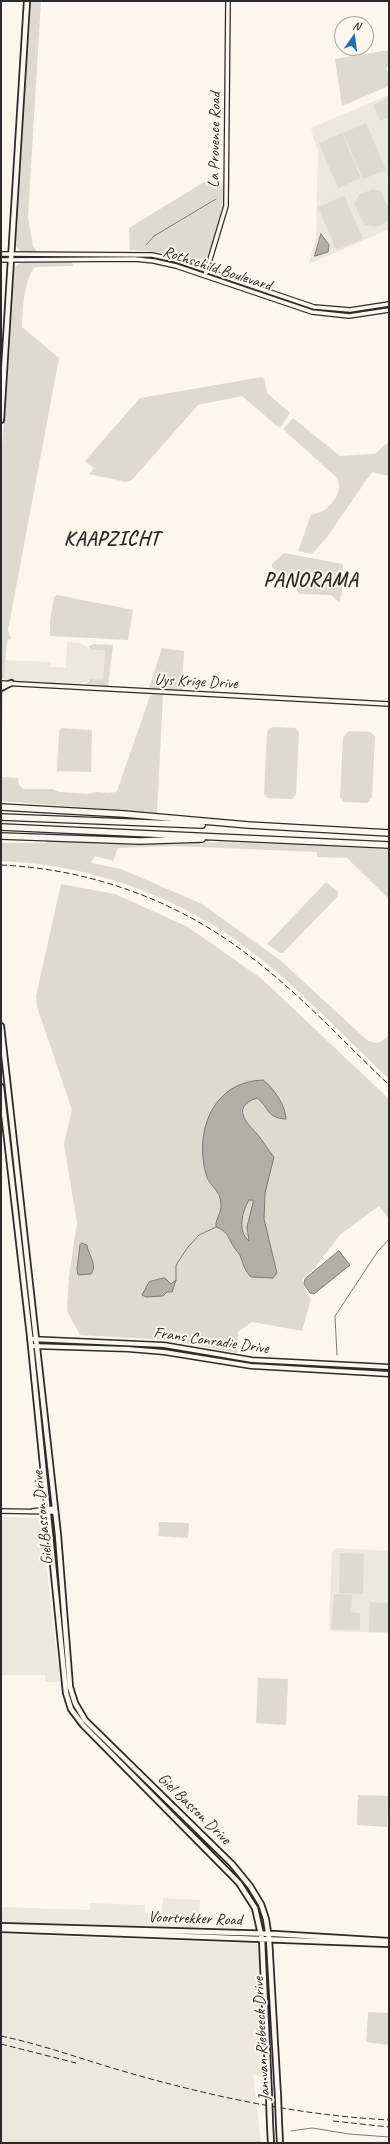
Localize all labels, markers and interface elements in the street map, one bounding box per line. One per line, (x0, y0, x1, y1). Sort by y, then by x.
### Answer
north arrow (334, 16, 374, 56)
text: N (352, 18, 362, 33)
street label: La Provence Road (205, 92, 225, 188)
street label: Rothschild Boulevard (160, 242, 274, 296)
district label: KAAPZICHT (63, 528, 161, 552)
district label: PANORAMA (265, 569, 357, 593)
street label: Uys Krige Drive (154, 670, 238, 694)
street label: Frans Conradie Drive (152, 1323, 270, 1359)
street label: Giel Basson Drive (29, 1470, 57, 1566)
street label: Giel Basson Drive (153, 1769, 235, 1849)
street label: Voortrekker Road (148, 1908, 242, 1930)
street label: Jan van Riebeeck Drive (249, 1976, 275, 2102)

